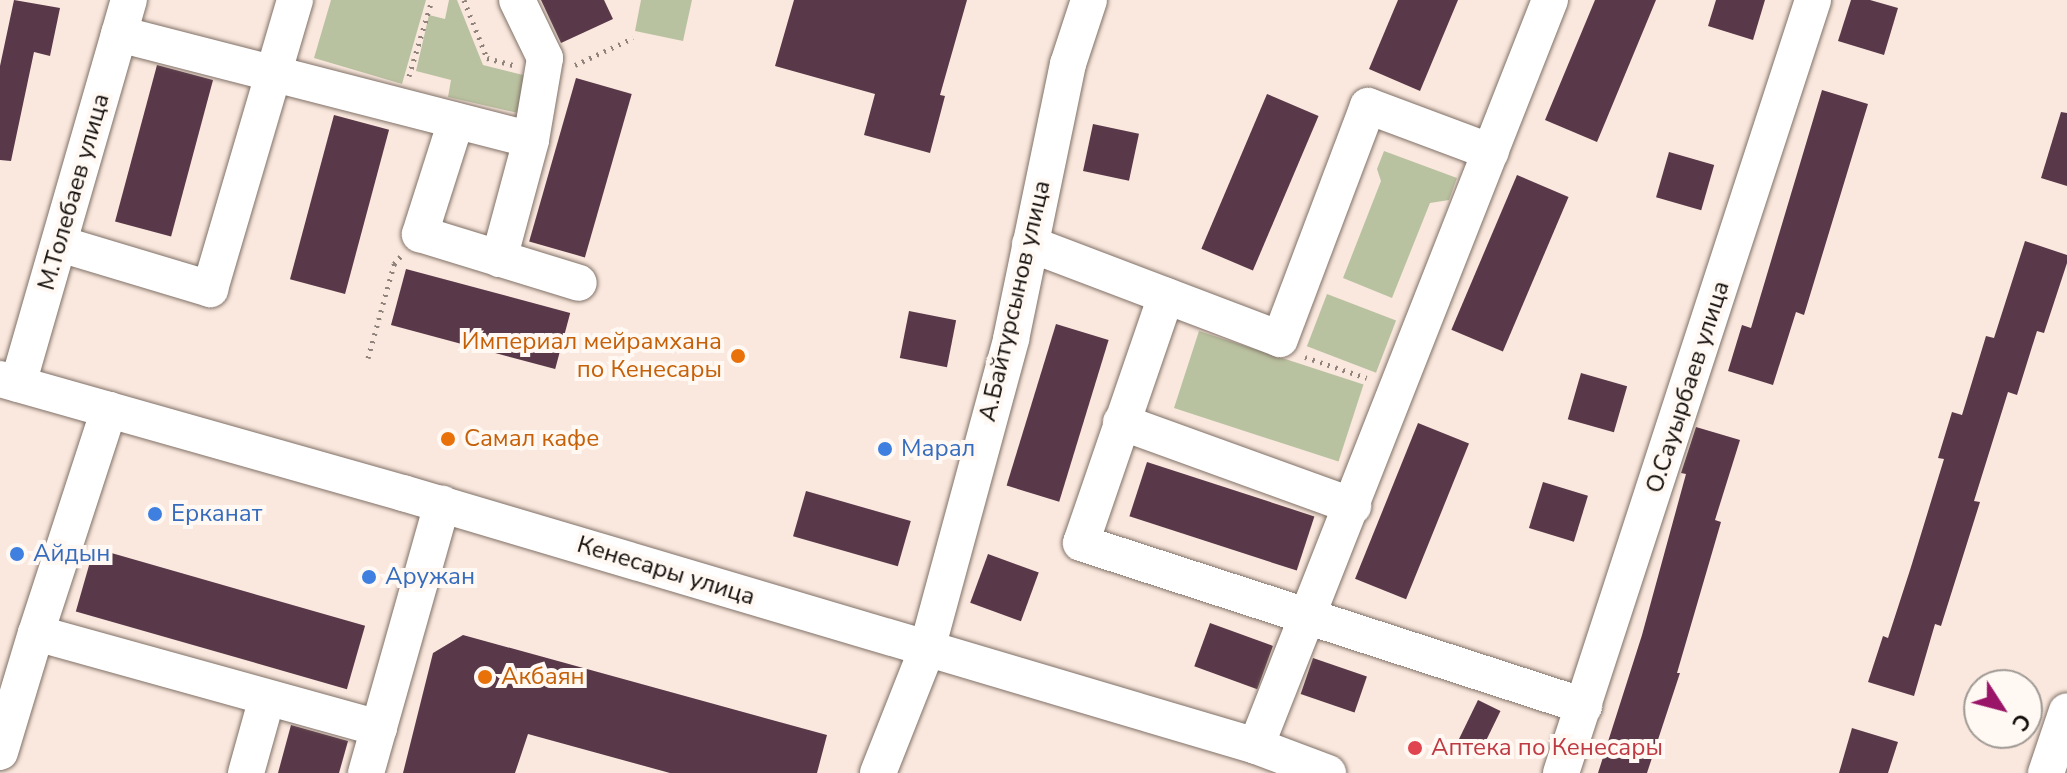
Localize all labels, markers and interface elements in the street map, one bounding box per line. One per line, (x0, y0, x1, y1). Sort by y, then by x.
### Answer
street label: М.Толебаев улица (32, 90, 116, 294)
street label: А.Байтурсынов улица (973, 178, 1057, 424)
street label: О.Сауырбаев улица (1640, 277, 1736, 497)
place label: Империал мейрамхана по Кенесары (462, 328, 722, 384)
marker: Империал мейрамхана по Кенесары (729, 347, 747, 365)
place label: Самал кафе (464, 425, 599, 453)
marker: Самал кафе (439, 430, 457, 448)
place label: Марал (901, 435, 975, 463)
marker: Марал (876, 440, 894, 458)
place label: Ерканат (171, 500, 262, 528)
marker: Ерканат (146, 505, 164, 523)
street label: Кенесары улица (574, 530, 758, 612)
place label: Айдын (33, 540, 110, 568)
marker: Айдын (8, 545, 26, 563)
place label: Аружан (385, 563, 475, 591)
marker: Аружан (360, 568, 378, 586)
place label: Акбаян (501, 663, 585, 691)
marker: Акбаян (476, 668, 494, 686)
north arrow (1963, 669, 2043, 749)
text: С (2004, 707, 2037, 737)
place label: Аптека по Кенесары (1431, 734, 1663, 762)
marker: Аптека по Кенесары (1406, 739, 1424, 757)

